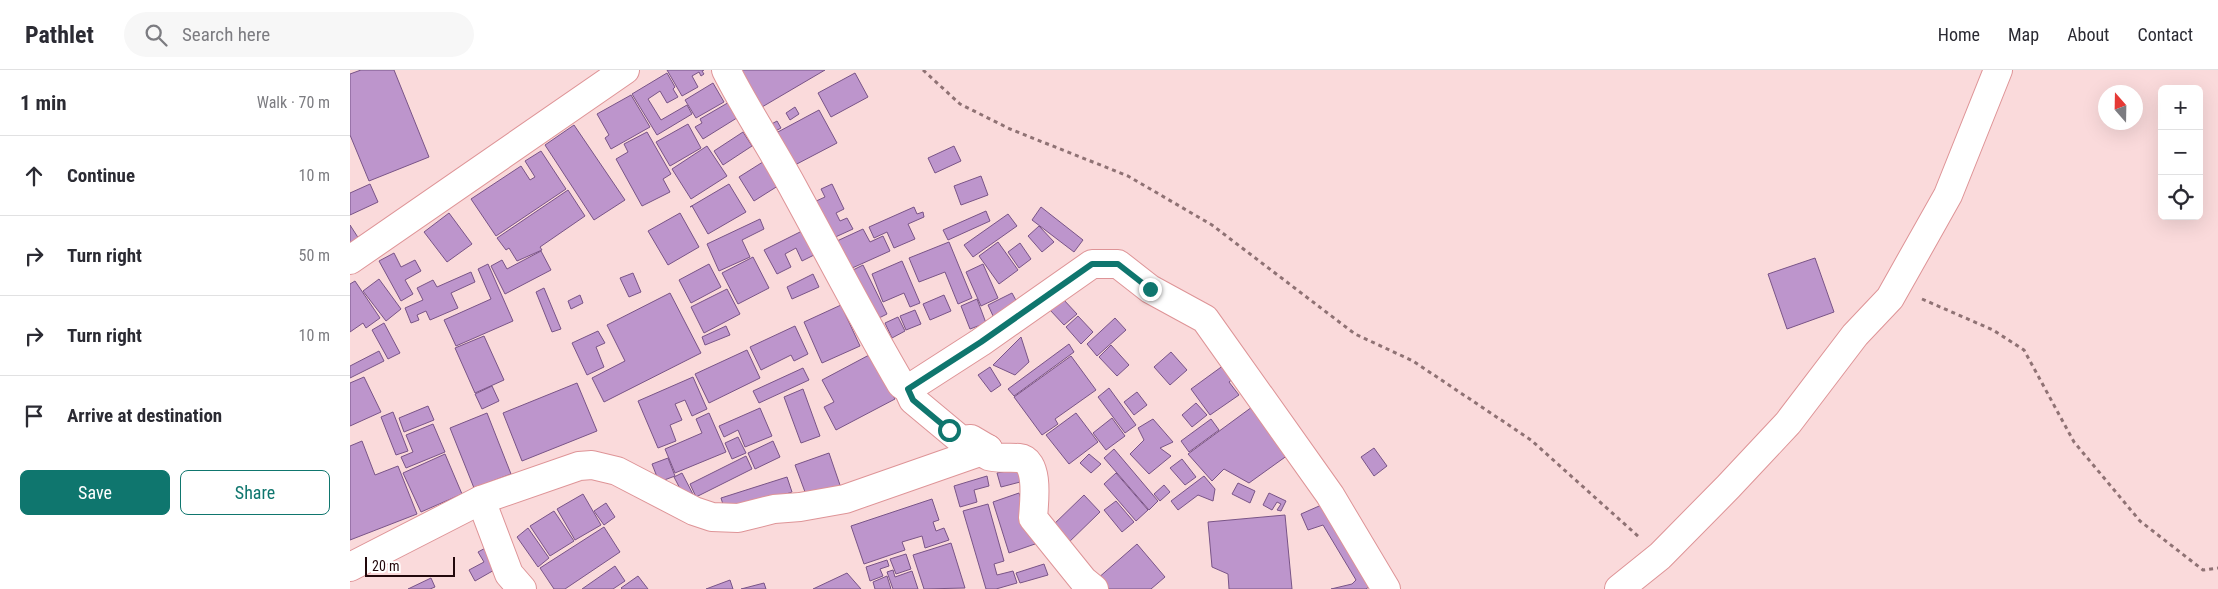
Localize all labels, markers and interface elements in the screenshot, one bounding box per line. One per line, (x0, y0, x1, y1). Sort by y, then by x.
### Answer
search box (124, 12, 474, 57)
text: Pathlet (25, 21, 94, 49)
icon: search (142, 21, 170, 49)
text: Search here (182, 23, 270, 46)
text: Home (1938, 24, 1980, 45)
text: Map (2008, 24, 2039, 45)
text: About (2067, 24, 2109, 45)
text: Contact (2137, 24, 2193, 45)
north arrow (2098, 85, 2143, 130)
map controls (2158, 85, 2203, 220)
button: + (2158, 85, 2203, 130)
text: 1 min (20, 91, 67, 115)
text: Walk · 70 m (257, 93, 330, 112)
button: − (2158, 130, 2203, 175)
icon: ahead (20, 162, 48, 190)
text: Continue (67, 164, 135, 187)
text: 10 m (298, 166, 330, 185)
button: locate (2158, 175, 2203, 220)
icon: right (20, 242, 48, 270)
text: Turn right (67, 244, 142, 267)
text: 50 m (298, 246, 330, 265)
route end (1139, 278, 1162, 301)
icon: right (20, 322, 48, 350)
text: Turn right (67, 324, 142, 347)
text: 10 m (298, 326, 330, 345)
icon: arrive (20, 402, 48, 430)
text: Arrive at destination (67, 404, 222, 427)
route start (938, 419, 961, 442)
button: Save (20, 470, 170, 515)
button: Share (180, 470, 330, 515)
scale bar (365, 554, 455, 577)
text: 20 m (372, 558, 400, 574)

